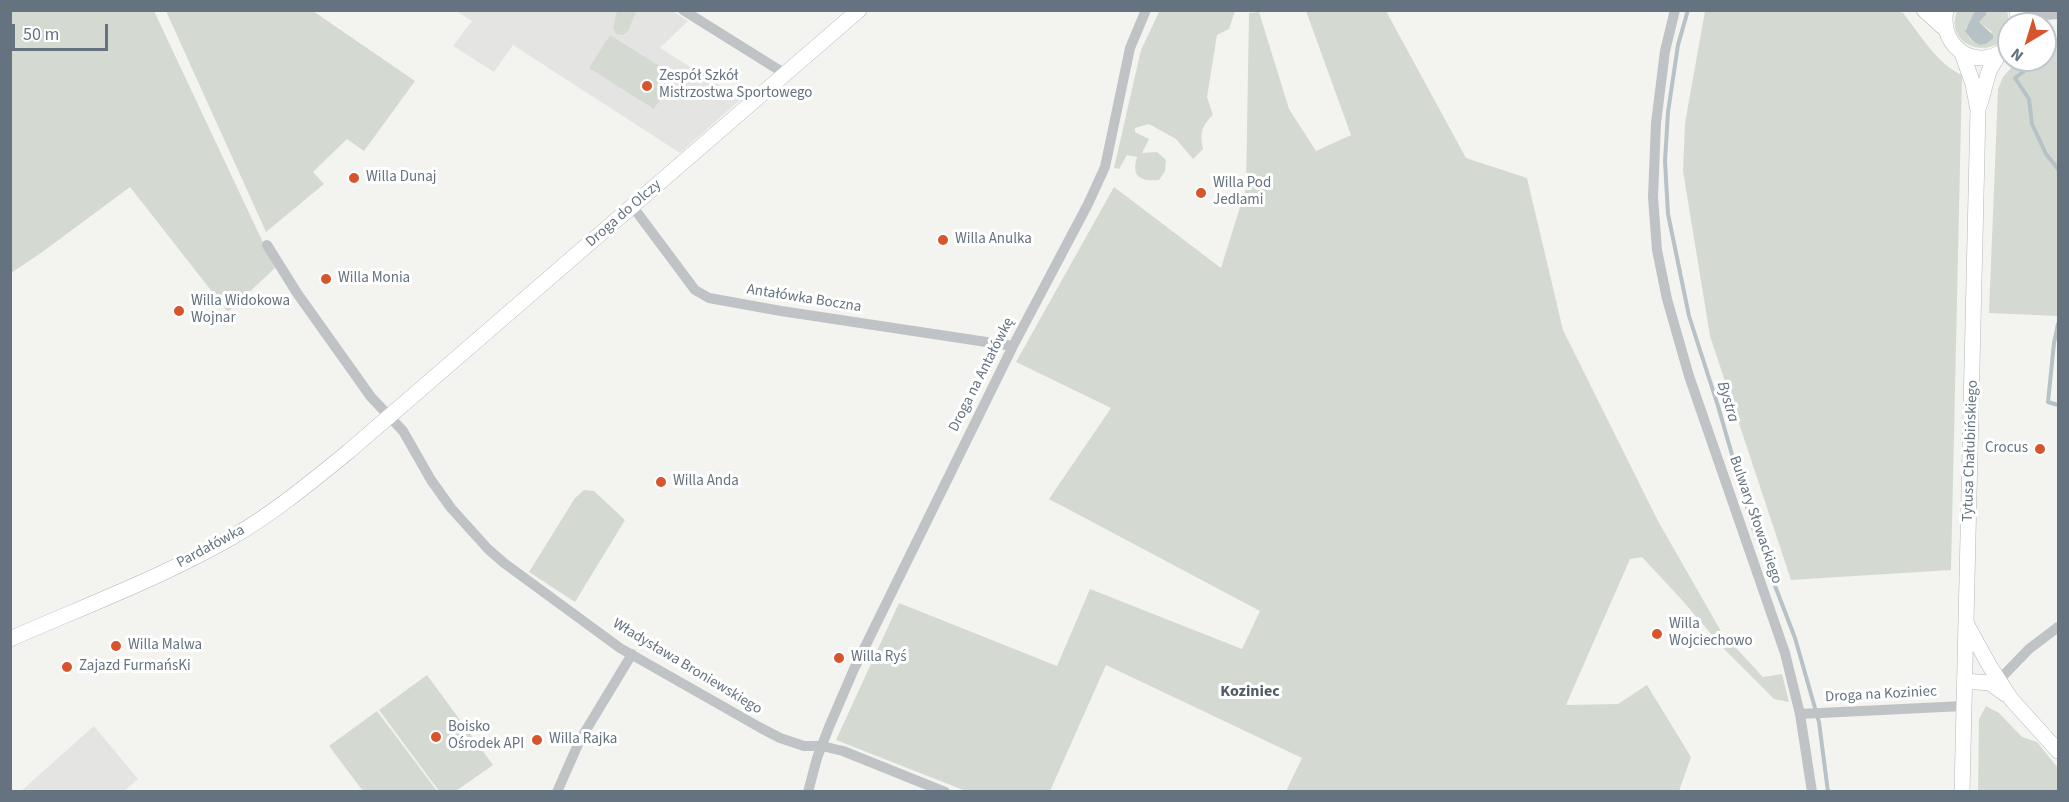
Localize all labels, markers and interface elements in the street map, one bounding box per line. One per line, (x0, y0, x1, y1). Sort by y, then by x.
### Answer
scale bar (15, 12, 111, 50)
north arrow (1997, 12, 2057, 72)
text: 50 m (23, 22, 59, 47)
text: N (2006, 43, 2028, 67)
place label: Zespół Szkół Mistrzostwa Sportowego (659, 68, 812, 103)
marker: Zespół Szkół Mistrzostwa Sportowego (640, 79, 654, 93)
place label: Willa Dunaj (366, 169, 437, 187)
marker: Willa Dunaj (347, 171, 361, 185)
place label: Willa Pod Jedlami (1213, 175, 1271, 210)
street label: Droga do Olczy (583, 176, 665, 252)
marker: Willa Pod Jedlami (1194, 186, 1208, 200)
place label: Willa Anulka (955, 231, 1032, 249)
marker: Willa Anulka (936, 233, 950, 247)
place label: Willa Monia (338, 270, 410, 288)
marker: Willa Monia (319, 272, 333, 286)
street label: Antałówka Boczna (745, 281, 863, 317)
place label: Willa Widokowa Wojnar (191, 293, 290, 328)
marker: Willa Widokowa Wojnar (172, 304, 186, 318)
street label: Droga na Antałówkę (945, 315, 1019, 435)
water label: Bystra (1712, 379, 1742, 425)
street label: Tytusa Chałubińskiego (1960, 380, 1982, 522)
place label: Crocus (1985, 440, 2028, 458)
marker: Crocus (2033, 442, 2047, 456)
street label: Bulwary Słowackiego (1725, 454, 1785, 586)
place label: Willa Anda (673, 473, 739, 491)
marker: Willa Anda (654, 475, 668, 489)
street label: Pardałówka (174, 522, 248, 572)
street label: Władysława Broniewskiego (609, 615, 765, 719)
place label: Willa Wojciechowo (1669, 616, 1753, 651)
marker: Willa Wojciechowo (1650, 627, 1664, 641)
place label: Willa Malwa (128, 637, 202, 655)
marker: Willa Malwa (109, 639, 123, 653)
place label: Willa Ryś (851, 649, 907, 667)
marker: Willa Ryś (832, 651, 846, 665)
place label: Zajazd FurmańsKi (79, 658, 191, 676)
marker: Zajazd FurmańsKi (60, 660, 74, 674)
district label: Koziniec (1220, 682, 1280, 702)
street label: Droga na Koziniec (1825, 683, 1937, 707)
place label: Boisko Ośrodek API (448, 719, 524, 754)
marker: Boisko Ośrodek API (429, 730, 443, 744)
place label: Willa Rajka (549, 731, 617, 749)
marker: Willa Rajka (530, 733, 544, 747)

